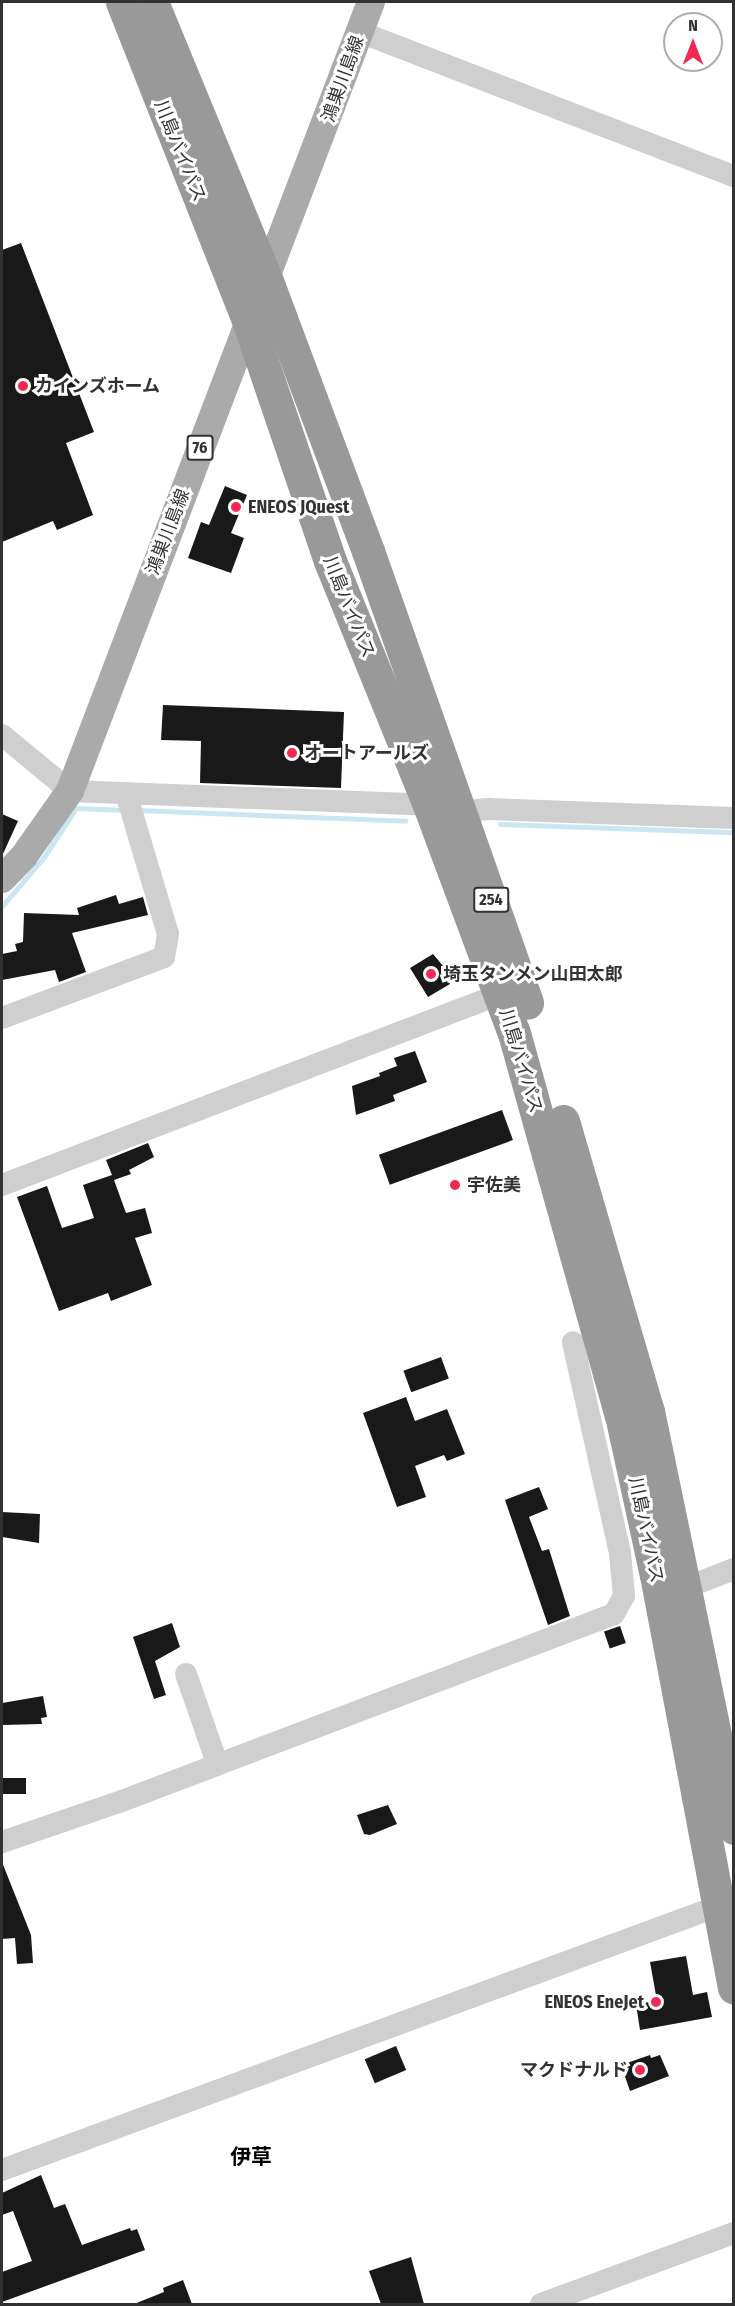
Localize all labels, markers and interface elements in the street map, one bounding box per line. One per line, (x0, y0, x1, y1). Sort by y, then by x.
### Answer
north arrow (663, 12, 723, 72)
text: N (688, 16, 698, 35)
street label: 鴻巣川島線 (317, 33, 369, 125)
street label: 川島バイパス (150, 97, 210, 205)
place label: カインズホーム (35, 375, 161, 397)
marker: カインズホーム (16, 379, 30, 393)
road number: 76 (186, 435, 214, 461)
street label: 鴻巣川島線 (142, 486, 194, 578)
place label: ENEOS JQuest (248, 496, 349, 518)
marker: ENEOS JQuest (229, 500, 243, 514)
street label: 川島バイパス (319, 553, 379, 661)
place label: オートアールズ (304, 742, 429, 764)
marker: オートアールズ (285, 746, 299, 760)
road number: 254 (473, 887, 509, 913)
place label: 埼玉タンメン山田太郎 (443, 963, 623, 985)
marker: 埼玉タンメン山田太郎 (424, 967, 438, 981)
street label: 川島バイパス (495, 1006, 547, 1116)
place label: 宇佐美 (467, 1174, 521, 1196)
marker: 宇佐美 (448, 1178, 462, 1192)
street label: 川島バイパス (624, 1475, 668, 1585)
place label: ENEOS EneJet (544, 1991, 644, 2013)
marker: ENEOS EneJet (649, 1995, 663, 2009)
place label: マクドナルド (520, 2059, 628, 2081)
marker: マクドナルド (633, 2063, 647, 2077)
district label: 伊草 (230, 2144, 272, 2170)

